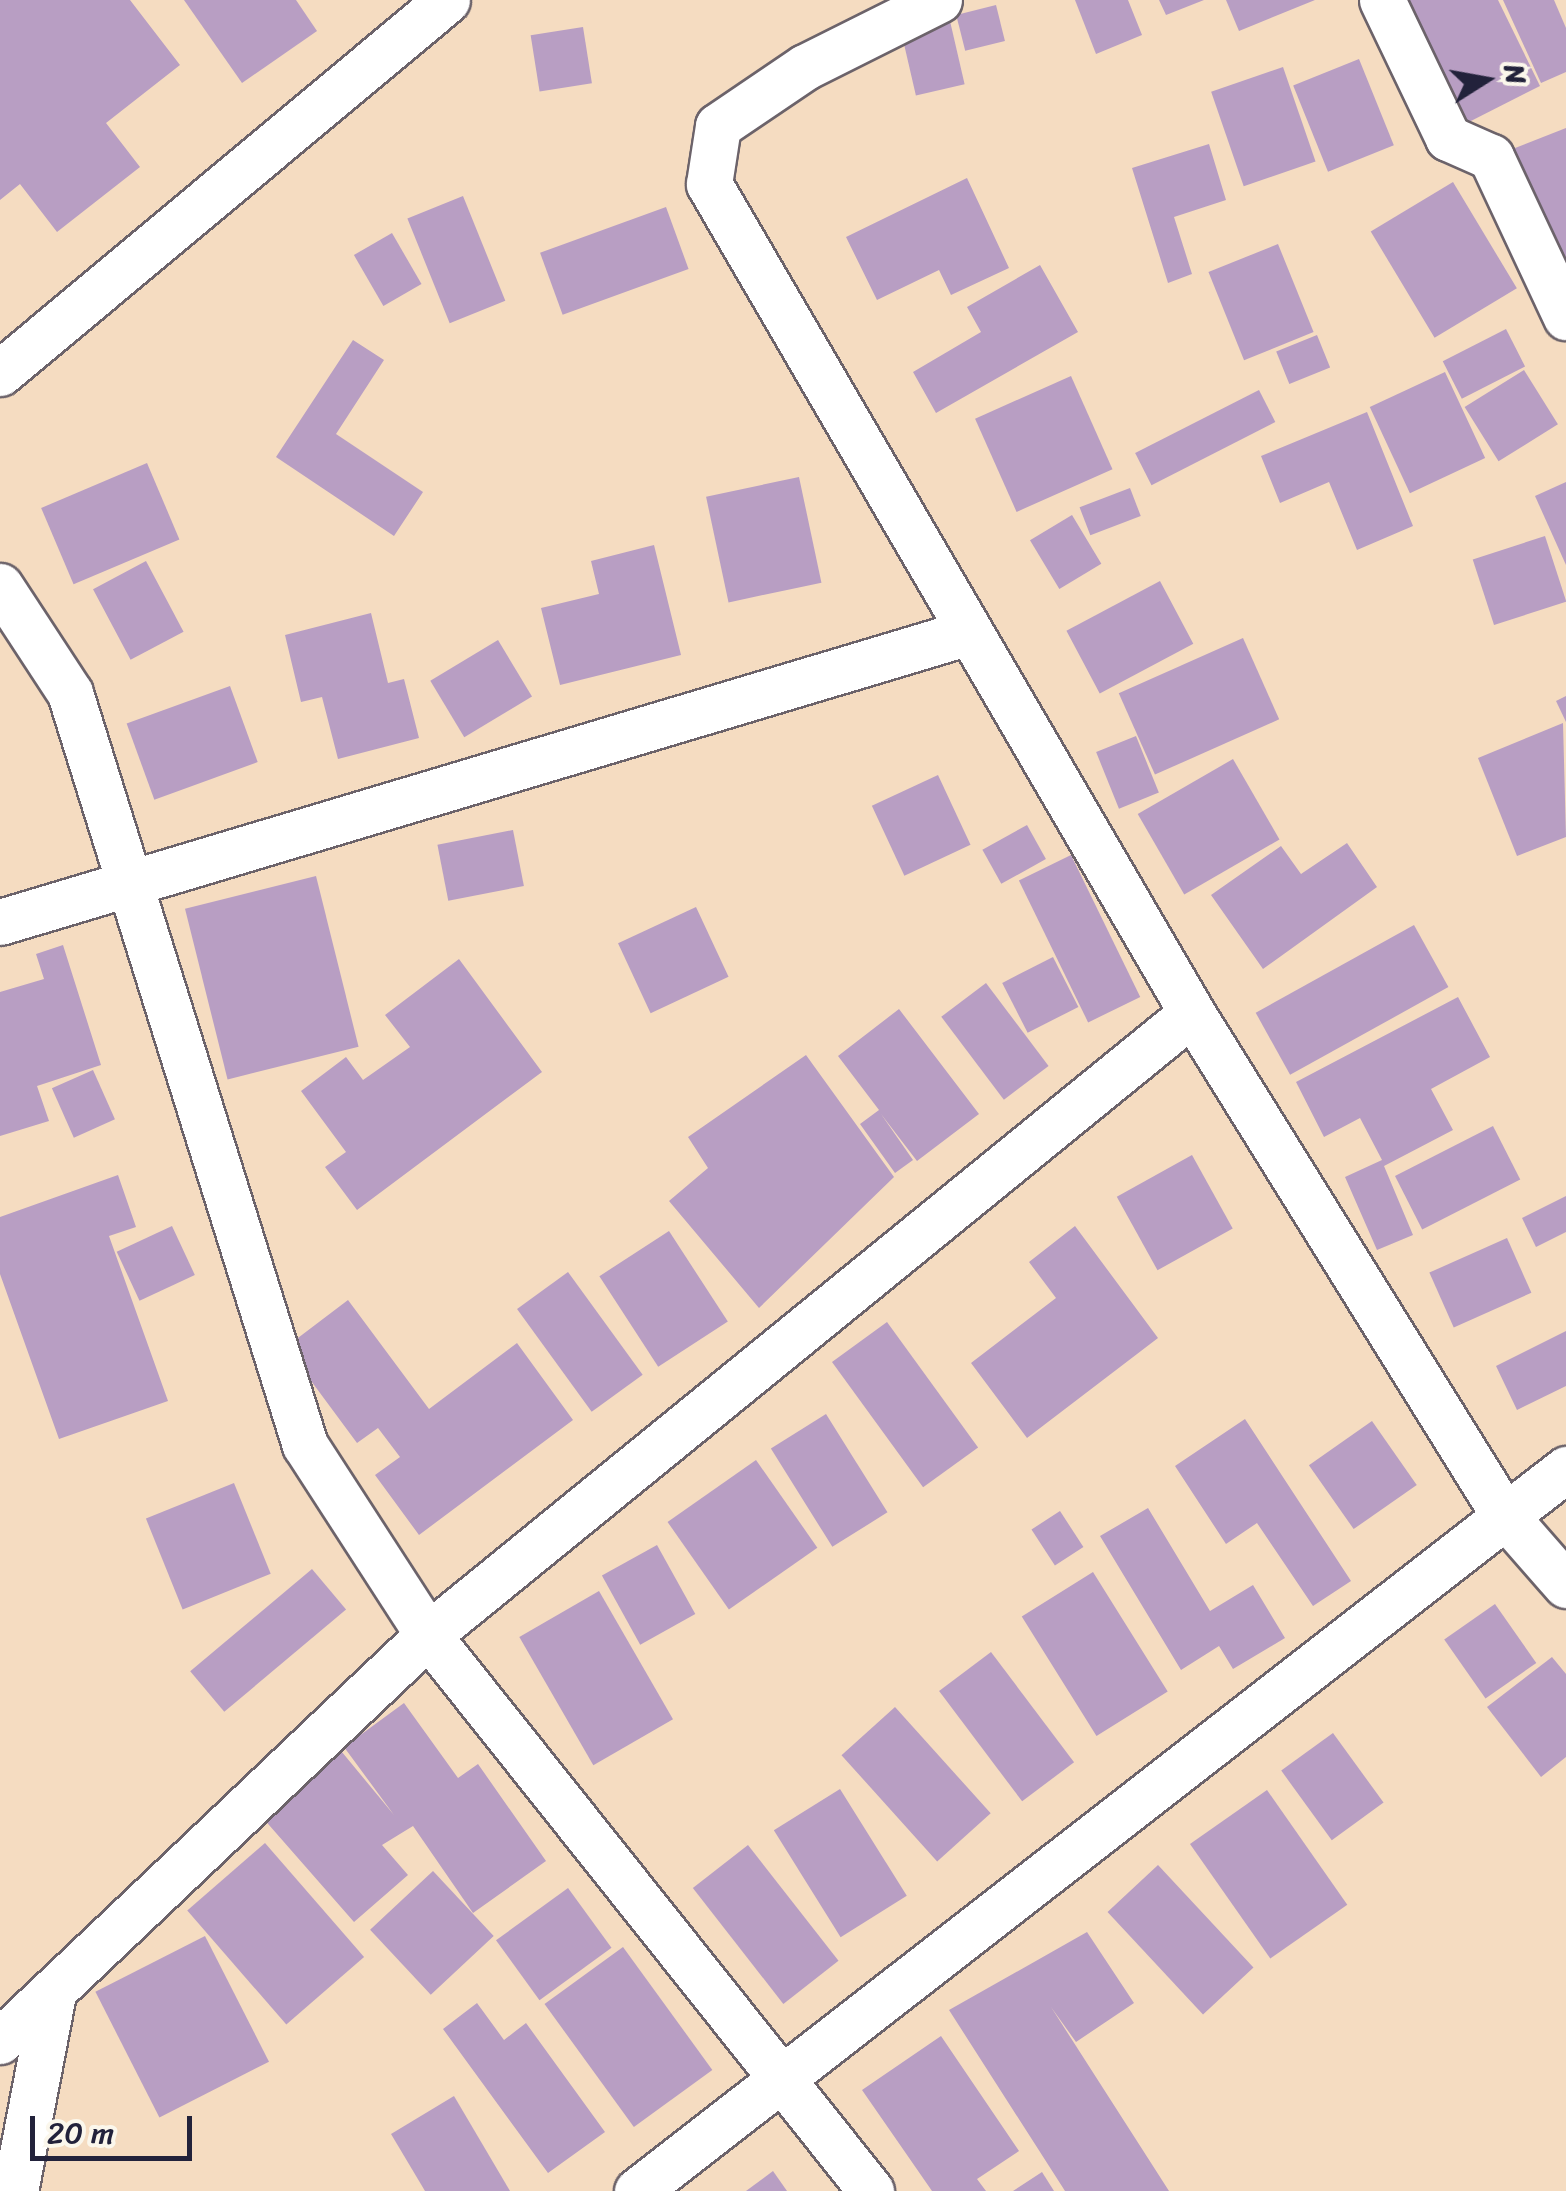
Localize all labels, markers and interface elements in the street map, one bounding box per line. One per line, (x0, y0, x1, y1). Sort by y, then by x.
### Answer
north arrow (1436, 30, 1536, 130)
text: N (1490, 60, 1542, 88)
scale bar (35, 2096, 198, 2158)
text: 20 m (47, 2106, 114, 2160)

